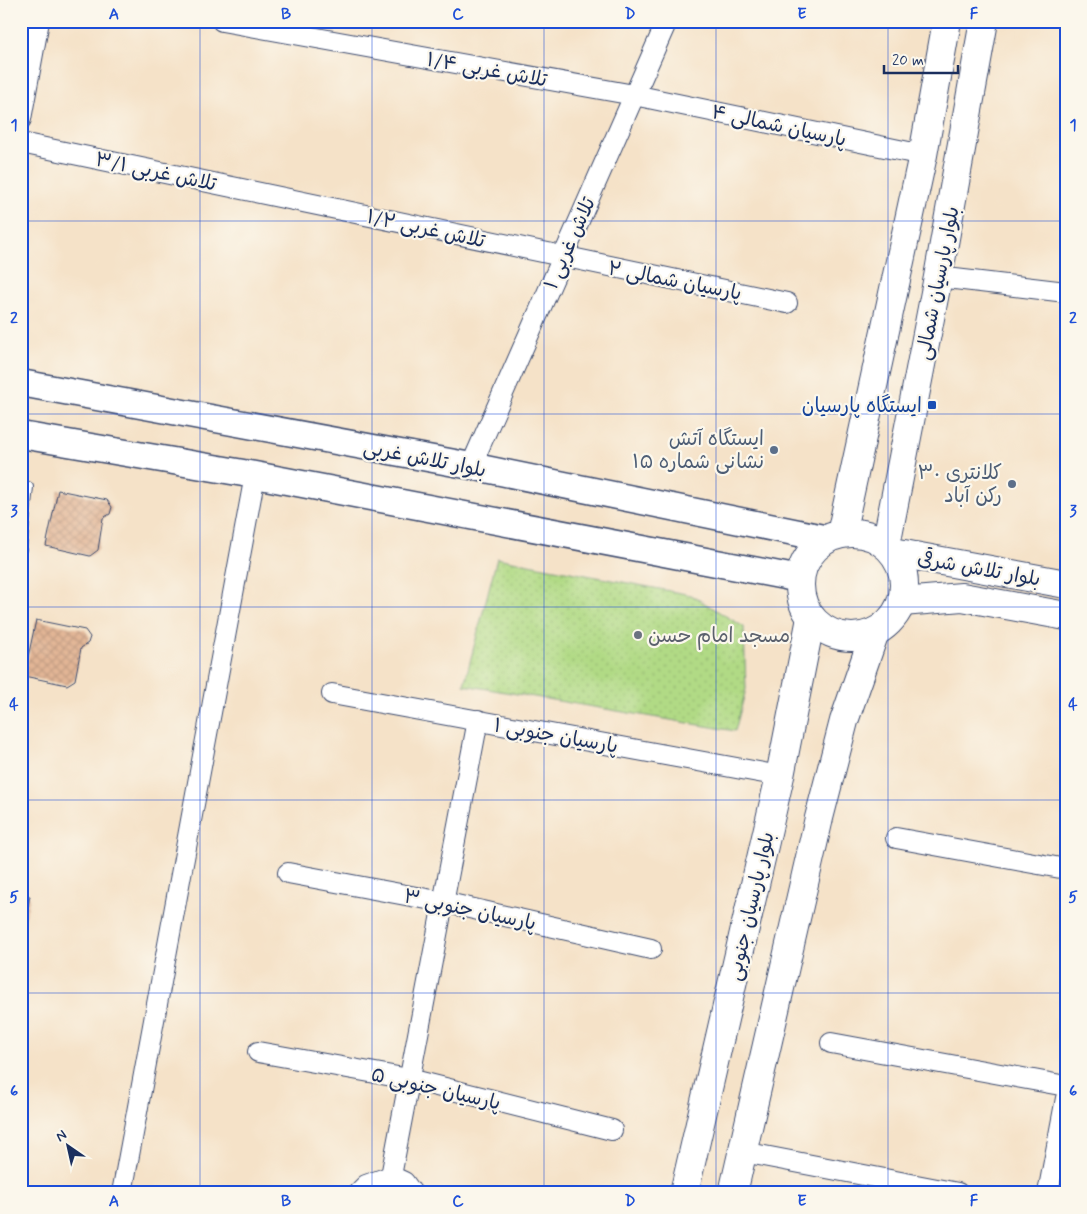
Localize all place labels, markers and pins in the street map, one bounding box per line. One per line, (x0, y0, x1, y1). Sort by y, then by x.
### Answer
place label: ایستگاه پارسیان (802, 393, 922, 420)
marker: ایستگاه پارسیان (926, 399, 938, 411)
place label: ایستگاه آتش نشانی شماره ۱۵ (632, 426, 764, 476)
marker: ایستگاه آتش نشانی شماره ۱۵ (768, 444, 780, 456)
place label: کلانتری ۳۰ رکن آباد (917, 460, 1002, 510)
marker: کلانتری ۳۰ رکن آباد (1006, 478, 1018, 490)
place label: مسجد امام حسن (648, 623, 790, 650)
marker: مسجد امام حسن (632, 629, 644, 641)

